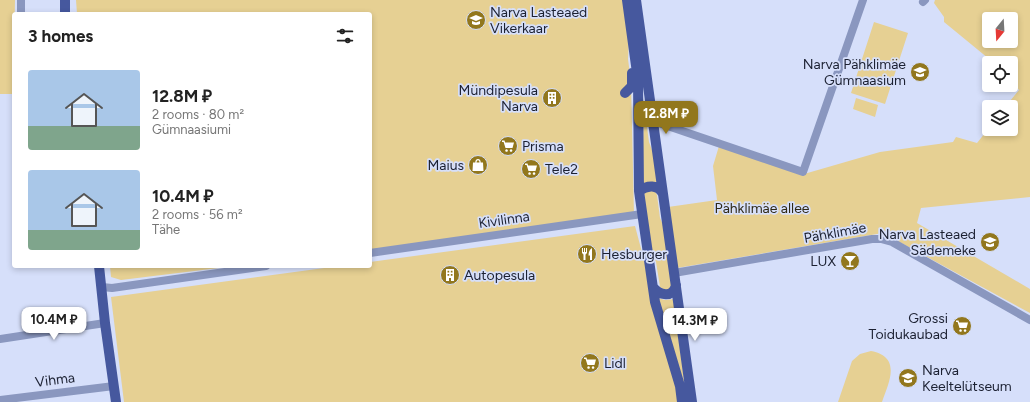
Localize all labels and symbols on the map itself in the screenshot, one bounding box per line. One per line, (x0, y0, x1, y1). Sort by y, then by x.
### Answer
place label: Narva Lasteaed Vikerkaar (490, 4, 587, 37)
school or university icon: Narva Lasteaed Vikerkaar (465, 9, 487, 31)
north arrow (982, 12, 1018, 48)
place label: Narva Pähklimäe Gümnaasium (803, 56, 906, 89)
school or university icon: Narva Pähklimäe Gümnaasium (909, 61, 931, 83)
place label: Mündipesula Narva (459, 82, 538, 115)
building icon: Mündipesula Narva (541, 87, 563, 109)
pin: 12.8M ₽ (629, 101, 703, 135)
supermarket icon: Prisma (497, 135, 519, 157)
place label: Prisma (522, 138, 564, 155)
shop icon: Maius (467, 154, 489, 176)
place label: Maius (427, 157, 464, 174)
supermarket icon: Tele2 (520, 158, 542, 180)
place label: Tele2 (545, 161, 578, 178)
park label: Pähklimäe allee (715, 200, 810, 217)
street label: Kivilinna (477, 208, 531, 232)
street label: Pähklimäe (803, 219, 868, 247)
place label: Narva Lasteaed Sädemeke (879, 226, 976, 259)
school or university icon: Narva Lasteaed Sädemeke (979, 231, 1001, 253)
restaurant icon: Hesburger (576, 243, 598, 265)
place label: Hesburger (601, 246, 667, 263)
bar icon: LUX (839, 250, 861, 272)
place label: LUX (810, 253, 836, 270)
building icon: Autopesula (439, 264, 461, 286)
place label: Autopesula (464, 267, 535, 284)
pin: 10.4M ₽ (17, 307, 91, 341)
pin: 14.3M ₽ (658, 308, 732, 342)
place label: Grossi Toidukaubad (869, 310, 948, 343)
supermarket icon: Grossi Toidukaubad (951, 315, 973, 337)
supermarket icon: Lidl (579, 352, 601, 374)
place label: Lidl (604, 355, 626, 372)
place label: Narva Keeltelütseum (922, 362, 1012, 395)
school or university icon: Narva Keeltelütseum (897, 367, 919, 389)
street label: Vihma (34, 369, 76, 391)

